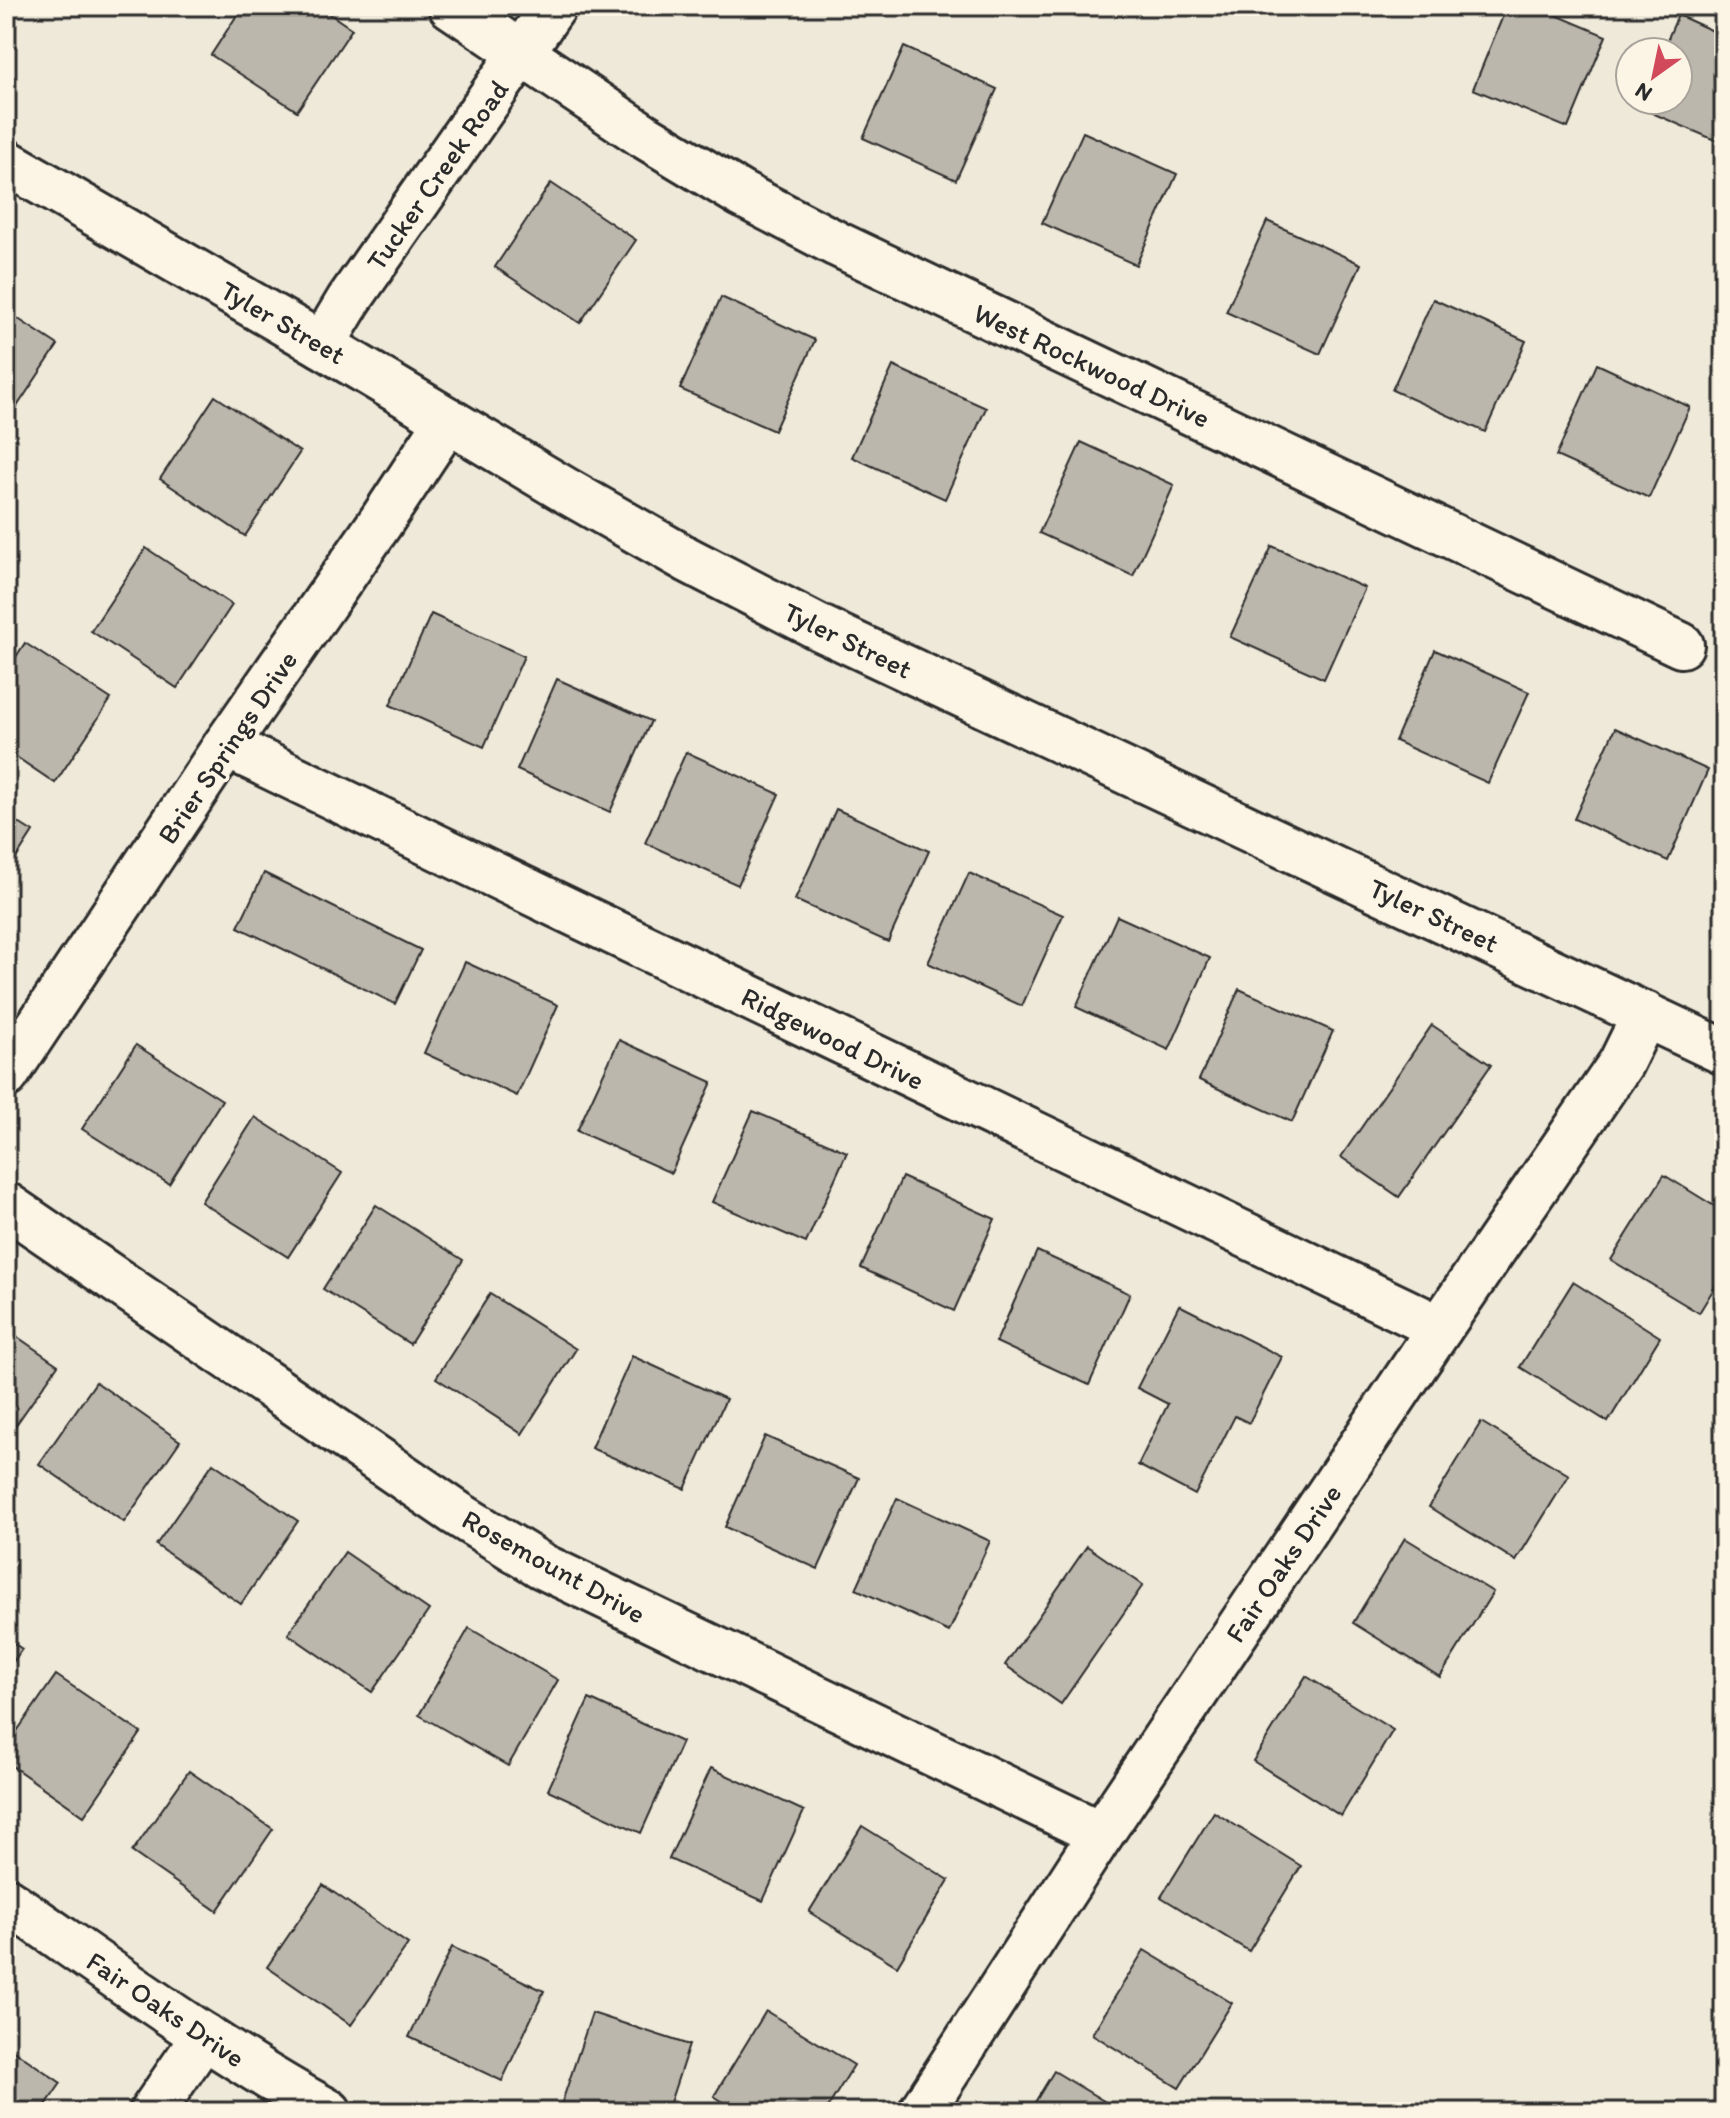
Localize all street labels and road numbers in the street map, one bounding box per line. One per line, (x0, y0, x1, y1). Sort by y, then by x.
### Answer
street label: Tucker Creek Road (359, 73, 515, 277)
street label: Tyler Street (214, 273, 352, 371)
street label: West Rockwood Drive (968, 295, 1216, 435)
street label: Tyler Street (778, 594, 918, 686)
street label: Brier Springs Drive (150, 644, 304, 850)
street label: Tyler Street (1364, 870, 1504, 960)
street label: Ridgewood Drive (736, 979, 930, 1097)
street label: Fair Oaks Drive (1218, 1477, 1348, 1649)
street label: Rosemount Drive (456, 1502, 652, 1630)
street label: Fair Oaks Drive (80, 1944, 252, 2074)

